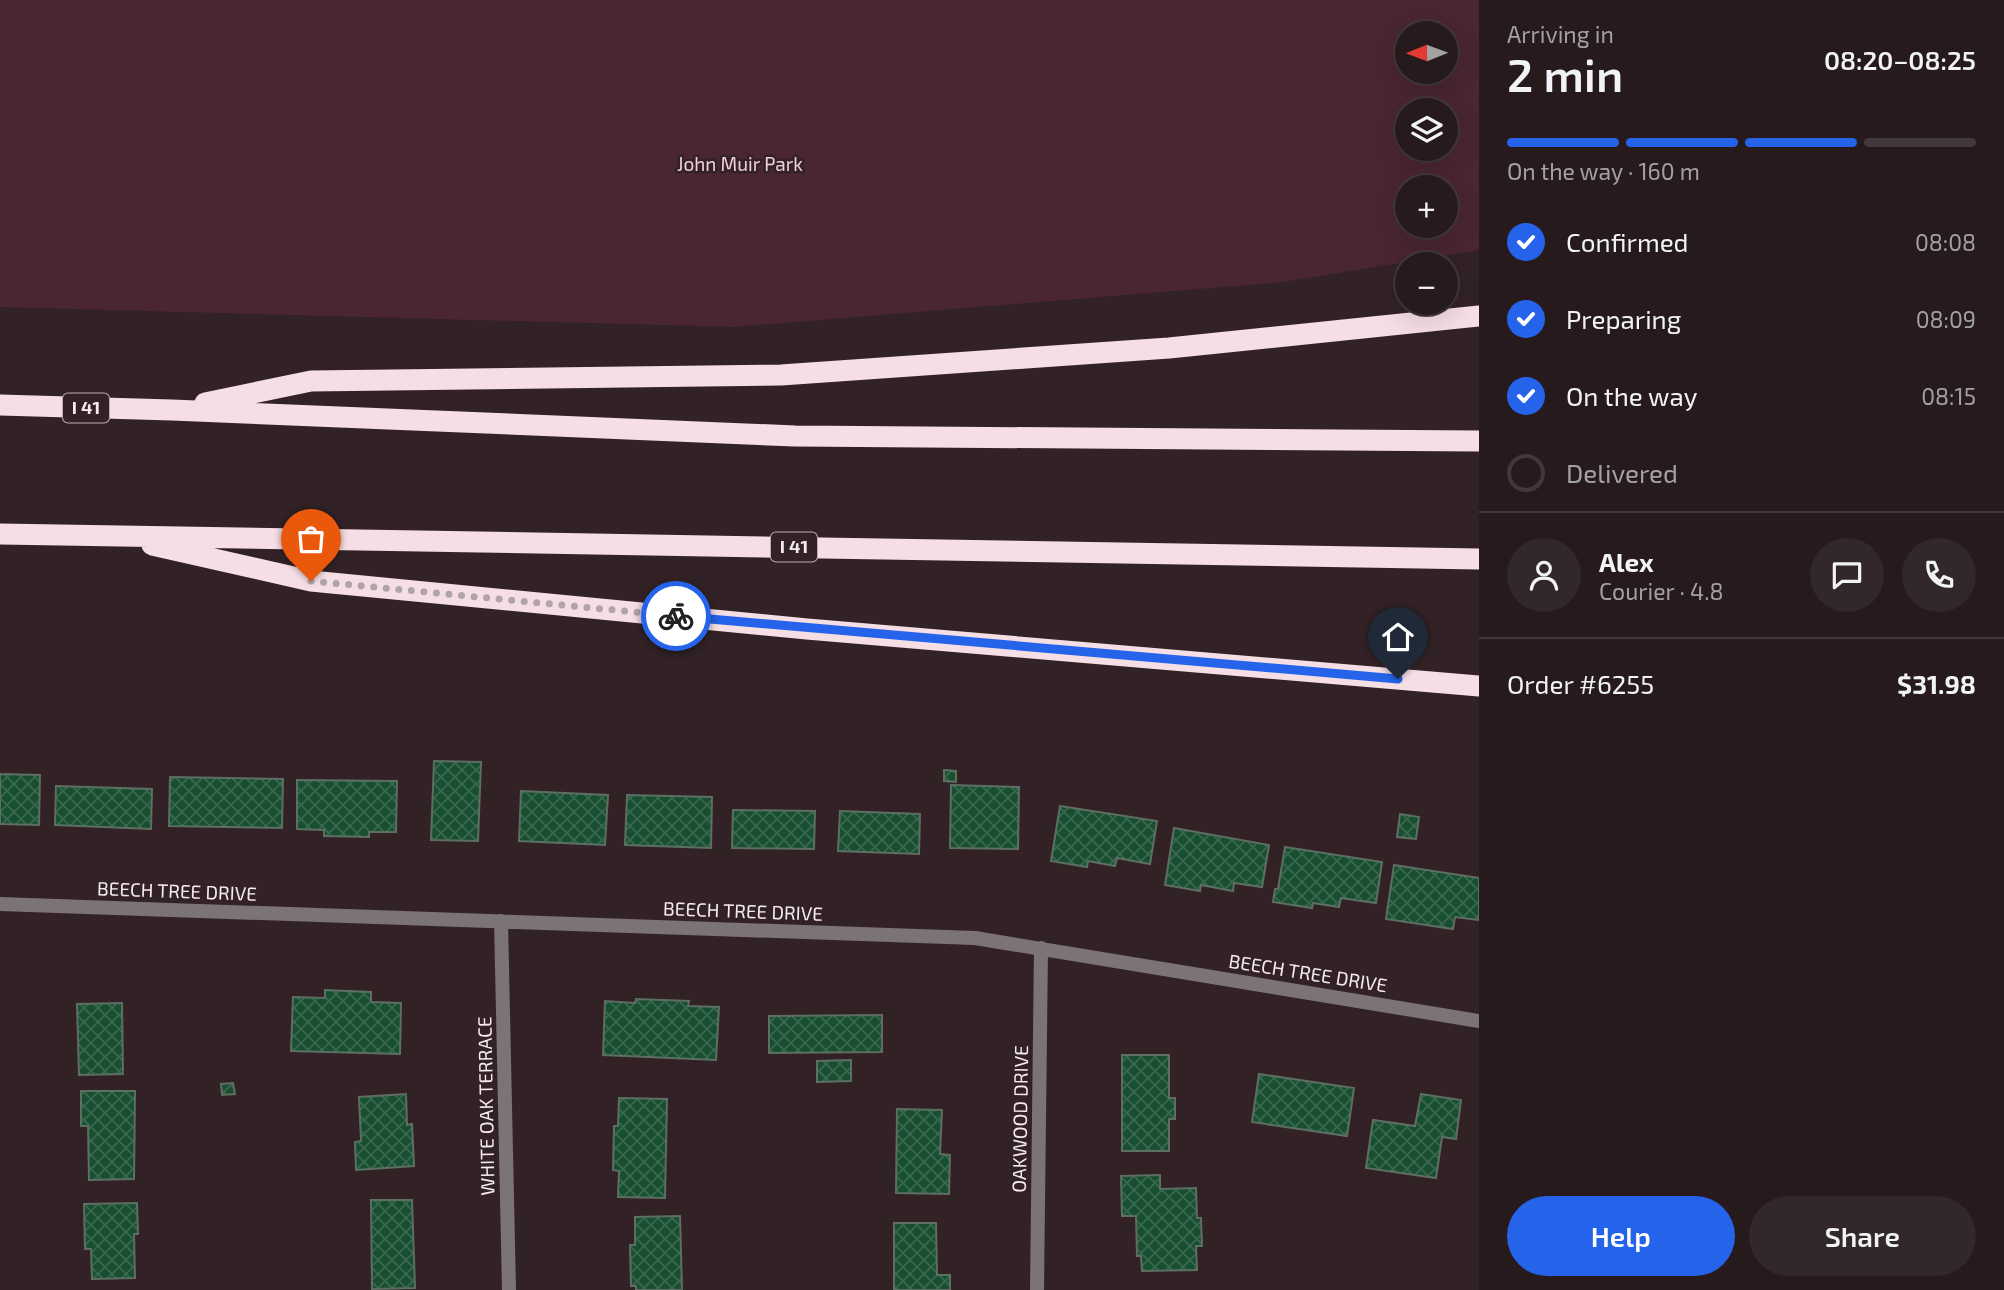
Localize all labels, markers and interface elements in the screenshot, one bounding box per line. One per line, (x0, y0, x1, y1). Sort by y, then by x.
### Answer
text: Arriving in (1507, 20, 1614, 48)
north arrow (1395, 21, 1458, 84)
map controls (1395, 21, 1458, 315)
text: 08:20–08:25 (1824, 44, 1976, 75)
text: 2 min (1507, 46, 1623, 101)
button: layers (1395, 98, 1458, 161)
park label: John Muir Park (677, 152, 803, 175)
text: On the way · 160 m (1507, 157, 1700, 185)
button: + (1395, 175, 1458, 238)
icon: check (1507, 223, 1545, 261)
text: Confirmed (1566, 226, 1689, 257)
text: 08:08 (1915, 228, 1976, 256)
button: − (1395, 252, 1458, 315)
icon: check (1507, 300, 1545, 338)
text: Preparing (1566, 303, 1681, 334)
text: 08:09 (1916, 305, 1976, 333)
icon: check (1507, 377, 1545, 415)
text: On the way (1566, 380, 1697, 411)
text: 08:15 (1921, 382, 1976, 410)
road number: I 41 (63, 394, 109, 422)
text: Delivered (1566, 457, 1678, 488)
pin (281, 509, 341, 581)
icon: bag (292, 520, 330, 558)
road number: I 41 (771, 532, 817, 562)
button: person (1507, 538, 1581, 612)
button: chat (1810, 538, 1884, 612)
button: phone (1902, 538, 1976, 612)
text: Alex (1599, 546, 1654, 577)
text: Courier · 4.8 (1599, 577, 1723, 605)
courier (641, 581, 711, 651)
icon: bike (657, 597, 695, 635)
pin (1368, 607, 1428, 679)
icon: home (1379, 618, 1417, 656)
text: Order #6255 (1507, 668, 1654, 699)
text: $31.98 (1897, 668, 1976, 699)
street label: BEECH TREE DRIVE (97, 876, 257, 905)
street label: BEECH TREE DRIVE (663, 896, 823, 925)
street label: BEECH TREE DRIVE (1227, 949, 1389, 996)
street label: WHITE OAK TERRACE (472, 1016, 499, 1196)
street label: OAKWOOD DRIVE (1007, 1045, 1032, 1193)
button: Help (1507, 1196, 1735, 1276)
button: Share (1749, 1196, 1976, 1276)

